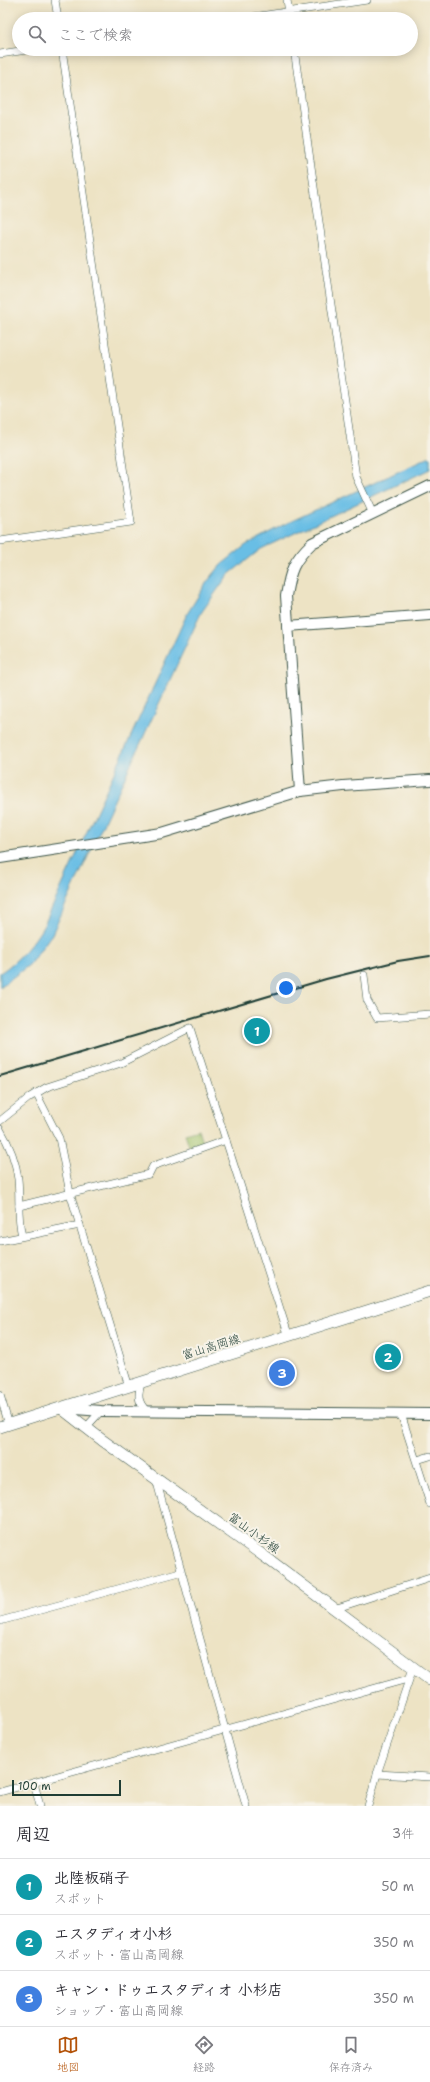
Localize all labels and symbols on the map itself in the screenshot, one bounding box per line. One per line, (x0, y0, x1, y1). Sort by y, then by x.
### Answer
your location (276, 978, 296, 998)
pin: 1 (244, 1016, 270, 1046)
street label: 富山高岡線 (180, 1331, 242, 1363)
pin: 2 (375, 1342, 401, 1372)
pin: 3 (269, 1358, 295, 1388)
street label: 富山小杉線 (225, 1509, 283, 1557)
scale bar (12, 1778, 121, 1797)

